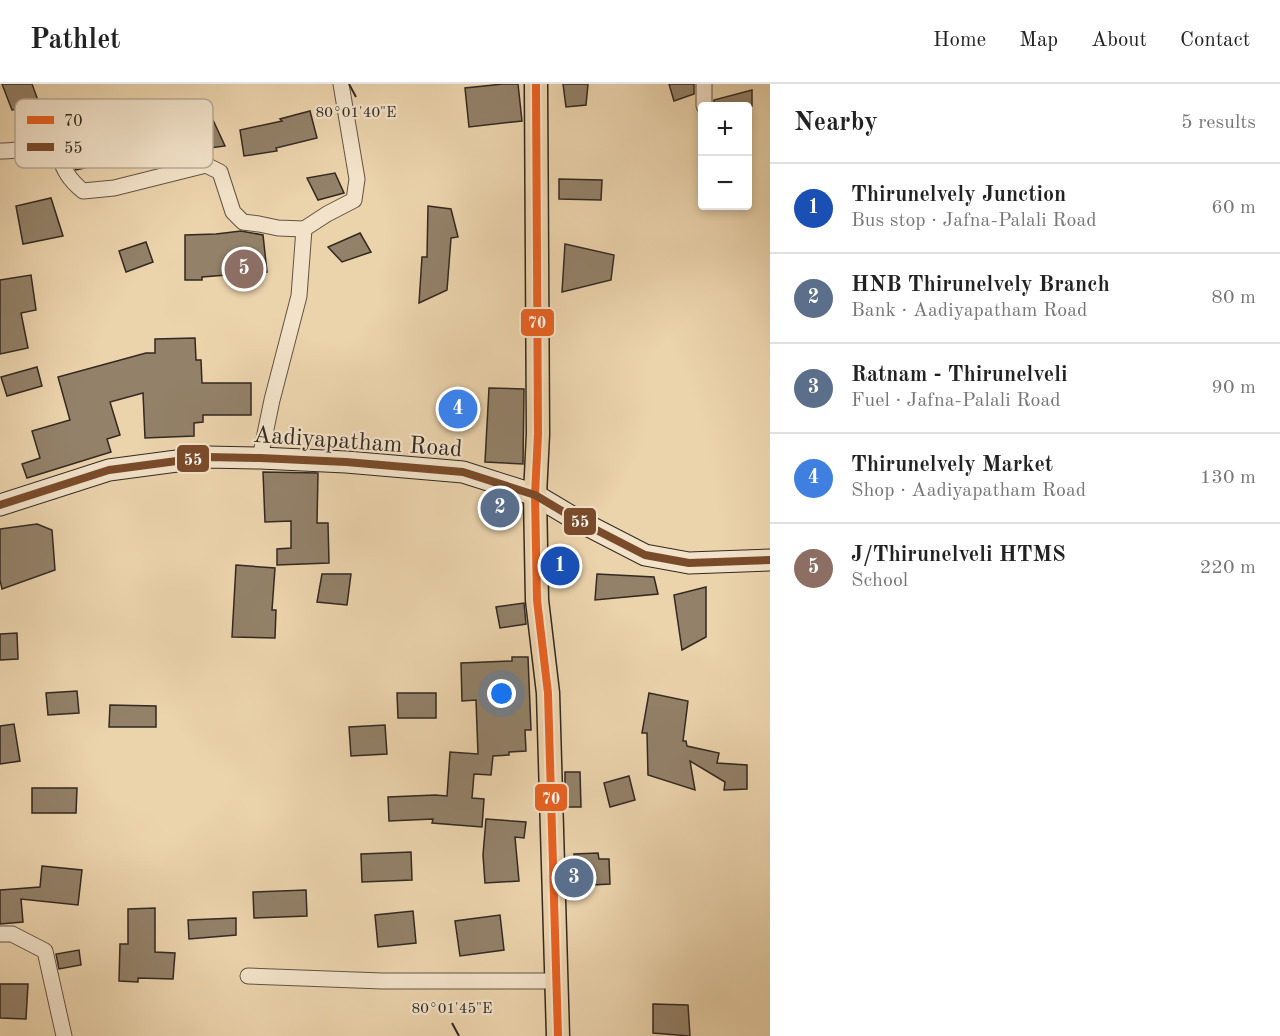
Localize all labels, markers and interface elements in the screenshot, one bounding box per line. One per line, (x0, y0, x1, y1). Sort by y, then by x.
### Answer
text: Pathlet (30, 27, 121, 55)
text: Home (933, 30, 986, 51)
text: Map (1019, 30, 1058, 51)
text: About (1091, 30, 1147, 51)
text: Contact (1180, 30, 1250, 51)
legend (15, 99, 213, 168)
map controls (698, 102, 752, 210)
button: + (698, 102, 752, 156)
text: 80°01'40"E (316, 106, 396, 121)
text: Nearby (794, 110, 878, 136)
text: 5 results (1181, 113, 1256, 133)
text: 70 (64, 114, 83, 130)
text: 55 (64, 141, 83, 157)
button: − (698, 156, 752, 210)
text: Thirunelvely Junction (851, 184, 1066, 206)
text: 1 (808, 198, 819, 218)
text: 60 m (1211, 198, 1256, 218)
text: Bus stop · Jafna-Palali Road (851, 211, 1097, 231)
pin: 5 (224, 246, 264, 291)
text: HNB Thirunelvely Branch (851, 274, 1110, 296)
text: 2 (808, 288, 819, 308)
text: 80 m (1211, 288, 1256, 308)
text: Bank · Aadiyapatham Road (851, 301, 1088, 321)
line badge: 70 (520, 308, 555, 337)
text: 70 (528, 316, 546, 332)
text: Ratnam - Thirunelveli (851, 364, 1067, 386)
text: 3 (808, 378, 819, 398)
text: 90 m (1211, 378, 1256, 398)
pin: 4 (438, 386, 478, 432)
text: Fuel · Jafna-Palali Road (851, 391, 1061, 411)
street label: Aadiyapatham Road (252, 424, 463, 462)
line badge: 55 (176, 444, 210, 473)
text: 55 (184, 453, 202, 469)
text: Thirunelvely Market (851, 454, 1053, 476)
text: 4 (808, 468, 819, 488)
text: 130 m (1200, 468, 1256, 488)
text: Shop · Aadiyapatham Road (851, 481, 1086, 501)
pin: 2 (480, 486, 520, 530)
line badge: 55 (563, 507, 597, 536)
text: 55 (571, 515, 589, 531)
pin: 1 (540, 544, 580, 588)
text: J/Thirunelveli HTMS (851, 544, 1066, 566)
text: 5 (808, 558, 819, 578)
text: 220 m (1200, 558, 1256, 578)
text: School (851, 571, 908, 591)
your location (487, 679, 516, 708)
line badge: 70 (534, 783, 568, 812)
text: 70 (542, 792, 560, 808)
pin: 3 (554, 856, 594, 900)
text: 80°01'45"E (412, 1002, 492, 1017)

